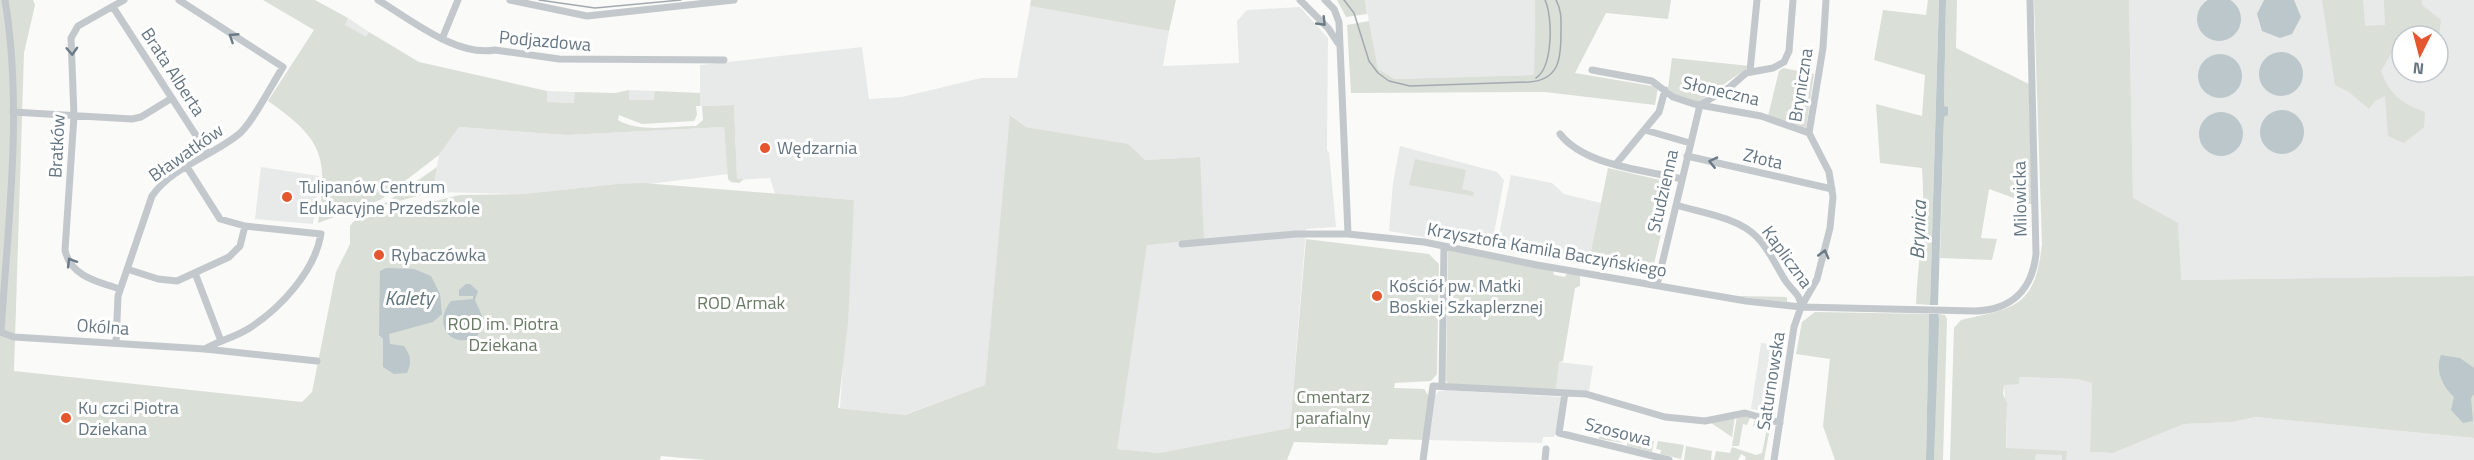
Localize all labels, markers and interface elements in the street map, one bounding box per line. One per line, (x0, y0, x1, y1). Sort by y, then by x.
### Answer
one-way arrow (1315, 15, 1326, 26)
street label: Brata Alberta (135, 22, 212, 121)
street label: Podjazdowa (498, 23, 592, 58)
north arrow (2390, 24, 2450, 84)
one-way arrow (229, 32, 239, 44)
one-way arrow (65, 46, 78, 55)
street label: Bryniczna (1781, 46, 1820, 124)
text: N (2412, 56, 2425, 81)
street label: Słoneczna (1680, 69, 1762, 112)
street label: Bratków (41, 113, 72, 179)
street label: Bławatków (143, 117, 229, 188)
place label: Wędzarnia (777, 134, 857, 161)
marker: Wędzarnia (758, 141, 772, 155)
street label: Złota (1741, 141, 1786, 176)
street label: Studzienna (1640, 147, 1685, 235)
one-way arrow (1709, 157, 1719, 170)
street label: Milowicka (2005, 161, 2034, 237)
place label: Tulipanów Centrum Edukacyjne Przedszkole (299, 173, 480, 221)
marker: Tulipanów Centrum Edukacyjne Przedszkole (280, 190, 294, 204)
water label: Brynica (1901, 199, 1934, 260)
street label: Krzysztofa Kamila Baczyńskiego (1425, 215, 1669, 284)
street label: Kapliczna (1755, 220, 1819, 294)
place label: Rybaczówka (391, 241, 486, 268)
marker: Rybaczówka (372, 248, 386, 262)
one-way arrow (1817, 249, 1829, 260)
one-way arrow (68, 257, 79, 268)
place label: Kościół pw. Matki Boskiej Szkaplerznej (1389, 272, 1543, 320)
water label: Kalety (384, 282, 435, 313)
park label: ROD Armak (697, 289, 785, 316)
marker: Kościół pw. Matki Boskiej Szkaplerznej (1370, 289, 1384, 303)
park label: ROD im. Piotra Dziekana (448, 310, 559, 358)
street label: Okólna (76, 311, 130, 342)
street label: Saturnowska (1749, 330, 1792, 432)
park label: Cmentarz parafialny (1295, 383, 1371, 431)
place label: Ku czci Piotra Dziekana (78, 394, 179, 442)
street label: Szosowa (1582, 410, 1654, 453)
marker: Ku czci Piotra Dziekana (59, 411, 73, 425)

